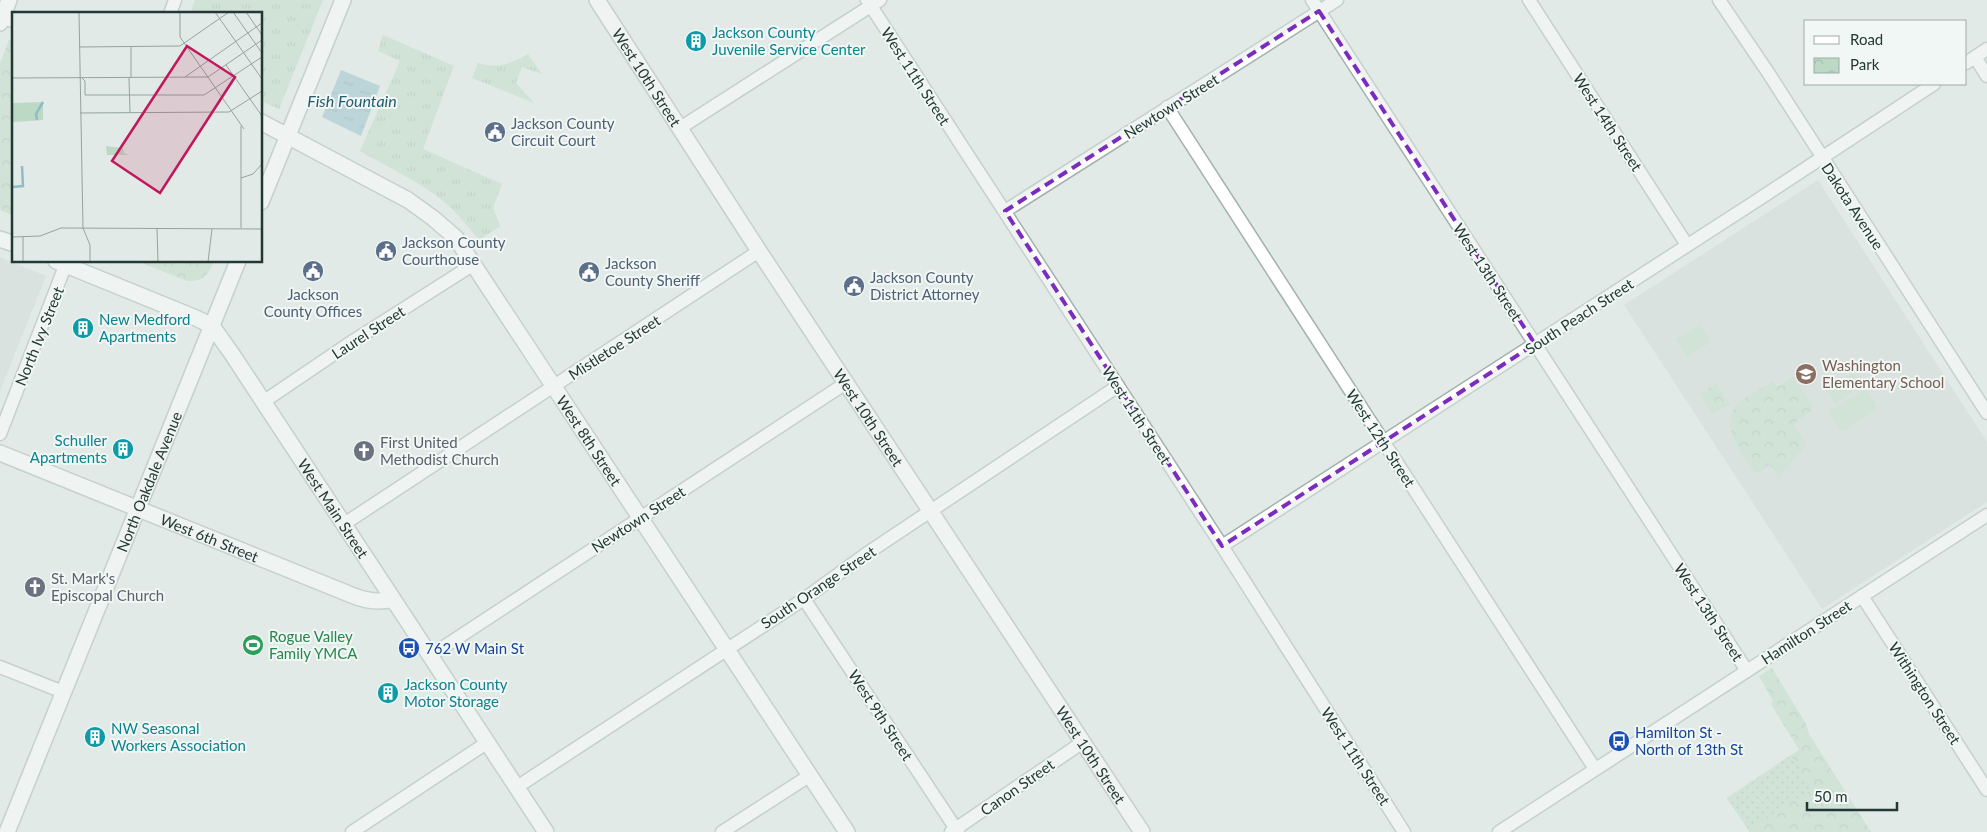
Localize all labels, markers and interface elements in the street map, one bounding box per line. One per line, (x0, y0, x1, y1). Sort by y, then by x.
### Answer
inset map (12, 12, 262, 262)
legend (1804, 20, 1967, 85)
place label: Jackson County Juvenile Service Center (712, 23, 866, 58)
street label: West 11th Street (878, 24, 955, 129)
street label: West 10th Street (609, 25, 685, 130)
building icon: Jackson County Juvenile Service Center (684, 29, 708, 53)
text: Road (1850, 30, 1883, 48)
text: Park (1850, 55, 1880, 73)
street label: Newtown Street (1120, 69, 1222, 142)
street label: West 14th Street (1570, 70, 1647, 175)
water label: Fish Fountain (307, 91, 397, 110)
place label: Jackson County Circuit Court (511, 114, 615, 149)
public building icon: Jackson County Circuit Court (483, 120, 507, 144)
street label: Dakota Avenue (1818, 159, 1888, 253)
street label: West 13th Street (1450, 220, 1527, 325)
place label: Jackson County Courthouse (402, 233, 506, 268)
public building icon: Jackson County Courthouse (374, 239, 398, 263)
place label: Jackson County Sheriff (605, 254, 700, 289)
public building icon: Jackson County Offices (301, 259, 325, 283)
public building icon: Jackson County Sheriff (577, 260, 601, 284)
place label: Jackson County District Attorney (870, 268, 980, 303)
public building icon: Jackson County District Attorney (842, 274, 866, 298)
street label: South Peach Street (1522, 274, 1637, 358)
street label: North Ivy Street (11, 283, 67, 388)
place label: Jackson County Offices (264, 285, 362, 320)
street label: Laurel Street (328, 301, 408, 362)
place label: New Medford Apartments (99, 310, 190, 345)
street label: Mistletoe Street (565, 310, 664, 383)
building icon: New Medford Apartments (71, 316, 95, 340)
place label: Washington Elementary School (1822, 356, 1944, 391)
school or university icon: Washington Elementary School (1794, 362, 1818, 386)
street label: West 11th Street (1099, 363, 1176, 468)
street label: West 10th Street (830, 365, 908, 470)
street label: West 12th Street (1343, 386, 1420, 491)
street label: West 8th Street (553, 392, 626, 489)
street label: North Oakdale Avenue (112, 409, 185, 554)
place label: Schuller Apartments (30, 431, 108, 466)
place label: First United Methodist Church (380, 433, 499, 468)
building icon: Schuller Apartments (111, 437, 135, 461)
church icon: First United Methodist Church (352, 439, 376, 463)
street label: West Main Street (294, 455, 373, 562)
street label: Newtown Street (588, 482, 689, 556)
street label: West 6th Street (158, 510, 262, 566)
street label: South Orange Street (757, 542, 879, 632)
street label: West 13th Street (1671, 560, 1748, 665)
place label: St. Mark's Episcopal Church (51, 569, 164, 604)
church icon: St. Mark's Episcopal Church (23, 575, 47, 599)
street label: Hamilton Street (1758, 596, 1855, 668)
place label: Rogue Valley Family YMCA (269, 627, 358, 662)
sports icon: Rogue Valley Family YMCA (241, 633, 265, 657)
bus stop icon: 762 W Main St (397, 636, 421, 660)
place label: 762 W Main St (425, 639, 525, 657)
street label: Withington Street (1885, 639, 1965, 748)
street label: West 9th Street (845, 666, 917, 764)
place label: Jackson County Motor Storage (404, 675, 508, 710)
building icon: Jackson County Motor Storage (376, 681, 400, 705)
street label: West 10th Street (1052, 703, 1130, 807)
street label: West 11th Street (1318, 704, 1395, 809)
place label: NW Seasonal Workers Association (111, 719, 246, 754)
place label: Hamilton St - North of 13th St (1635, 723, 1744, 758)
building icon: NW Seasonal Workers Association (83, 725, 107, 749)
bus stop icon: Hamilton St - North of 13th St (1607, 729, 1631, 753)
street label: Canon Street (977, 755, 1058, 819)
scale bar (1807, 780, 1897, 812)
text: 50 m (1814, 787, 1848, 805)

